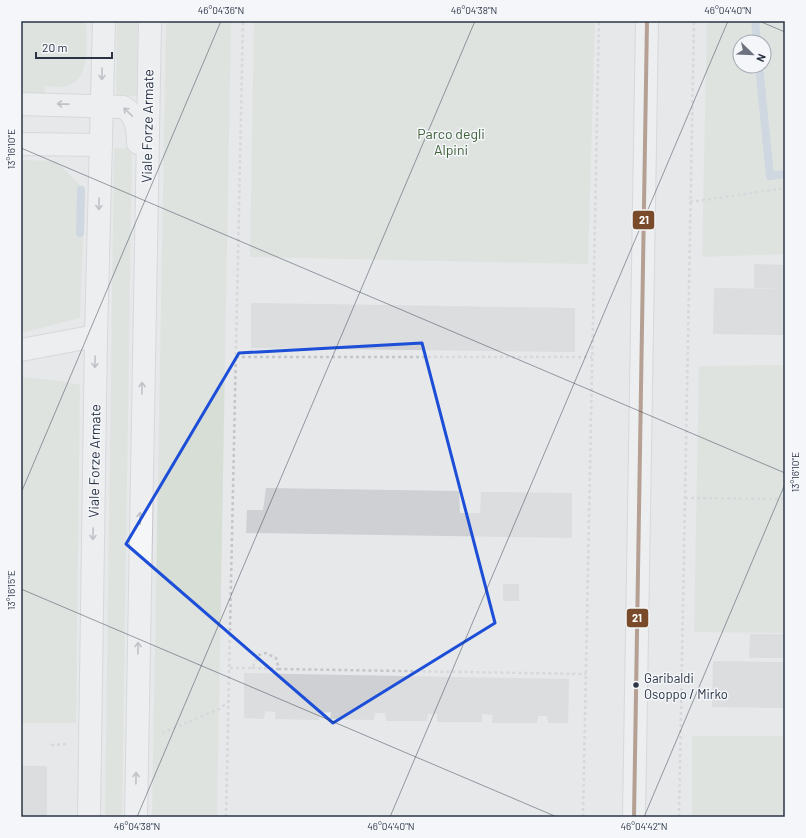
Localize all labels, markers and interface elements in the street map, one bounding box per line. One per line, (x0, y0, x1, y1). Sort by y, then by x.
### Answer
text: 46°04'36"N (198, 4, 244, 16)
text: 46°04'38"N (451, 4, 497, 16)
text: 46°04'40"N (704, 4, 752, 16)
scale bar (36, 34, 112, 60)
north arrow (732, 34, 772, 74)
text: 20 m (42, 40, 68, 54)
text: N (754, 52, 769, 64)
one-way arrow (98, 67, 106, 80)
street label: Viale Forze Armate (138, 69, 156, 183)
one-way arrow (57, 100, 70, 108)
one-way arrow (123, 107, 133, 117)
park label: Parco degli Alpini (417, 125, 485, 158)
text: 13°16'10"E (5, 129, 17, 169)
one-way arrow (95, 197, 103, 210)
line badge: 21 (632, 210, 655, 230)
text: 21 (639, 213, 649, 226)
one-way arrow (91, 355, 99, 368)
one-way arrow (138, 382, 146, 395)
street label: Viale Forze Armate (85, 404, 103, 518)
text: 13°16'10"E (789, 452, 801, 492)
one-way arrow (136, 512, 144, 525)
one-way arrow (89, 527, 97, 540)
text: 13°16'15"E (5, 570, 17, 610)
line badge: 21 (626, 608, 649, 628)
text: 21 (632, 611, 642, 624)
one-way arrow (134, 642, 142, 655)
place label: Garibaldi Osoppo / Mirko (644, 670, 728, 702)
marker: Garibaldi Osoppo / Mirko (631, 680, 641, 690)
one-way arrow (132, 772, 140, 785)
text: 46°04'38"N (114, 820, 160, 832)
text: 46°04'40"N (367, 820, 415, 832)
text: 46°04'42"N (621, 820, 667, 832)

